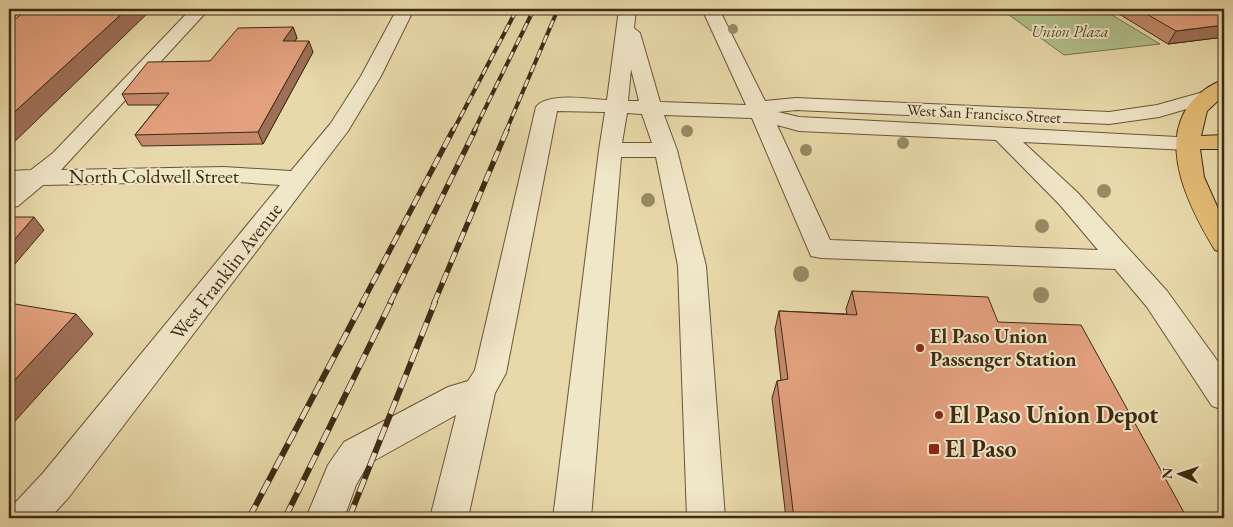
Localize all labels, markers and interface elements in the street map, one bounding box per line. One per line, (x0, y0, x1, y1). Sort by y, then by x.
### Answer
park label: Union Plaza (1031, 21, 1109, 42)
street label: West San Francisco Street (906, 99, 1062, 128)
street label: North Coldwell Street (69, 163, 240, 189)
street label: West Franklin Avenue (164, 197, 288, 345)
place label: El Paso Union Passenger Station (930, 323, 1077, 372)
marker: El Paso Union Passenger Station (914, 342, 926, 354)
place label: El Paso Union Depot (949, 399, 1158, 430)
marker: El Paso Union Depot (933, 409, 945, 421)
place label: El Paso (945, 433, 1017, 464)
marker: El Paso (927, 442, 941, 456)
north arrow (1156, 450, 1206, 500)
text: N (1158, 467, 1176, 479)

